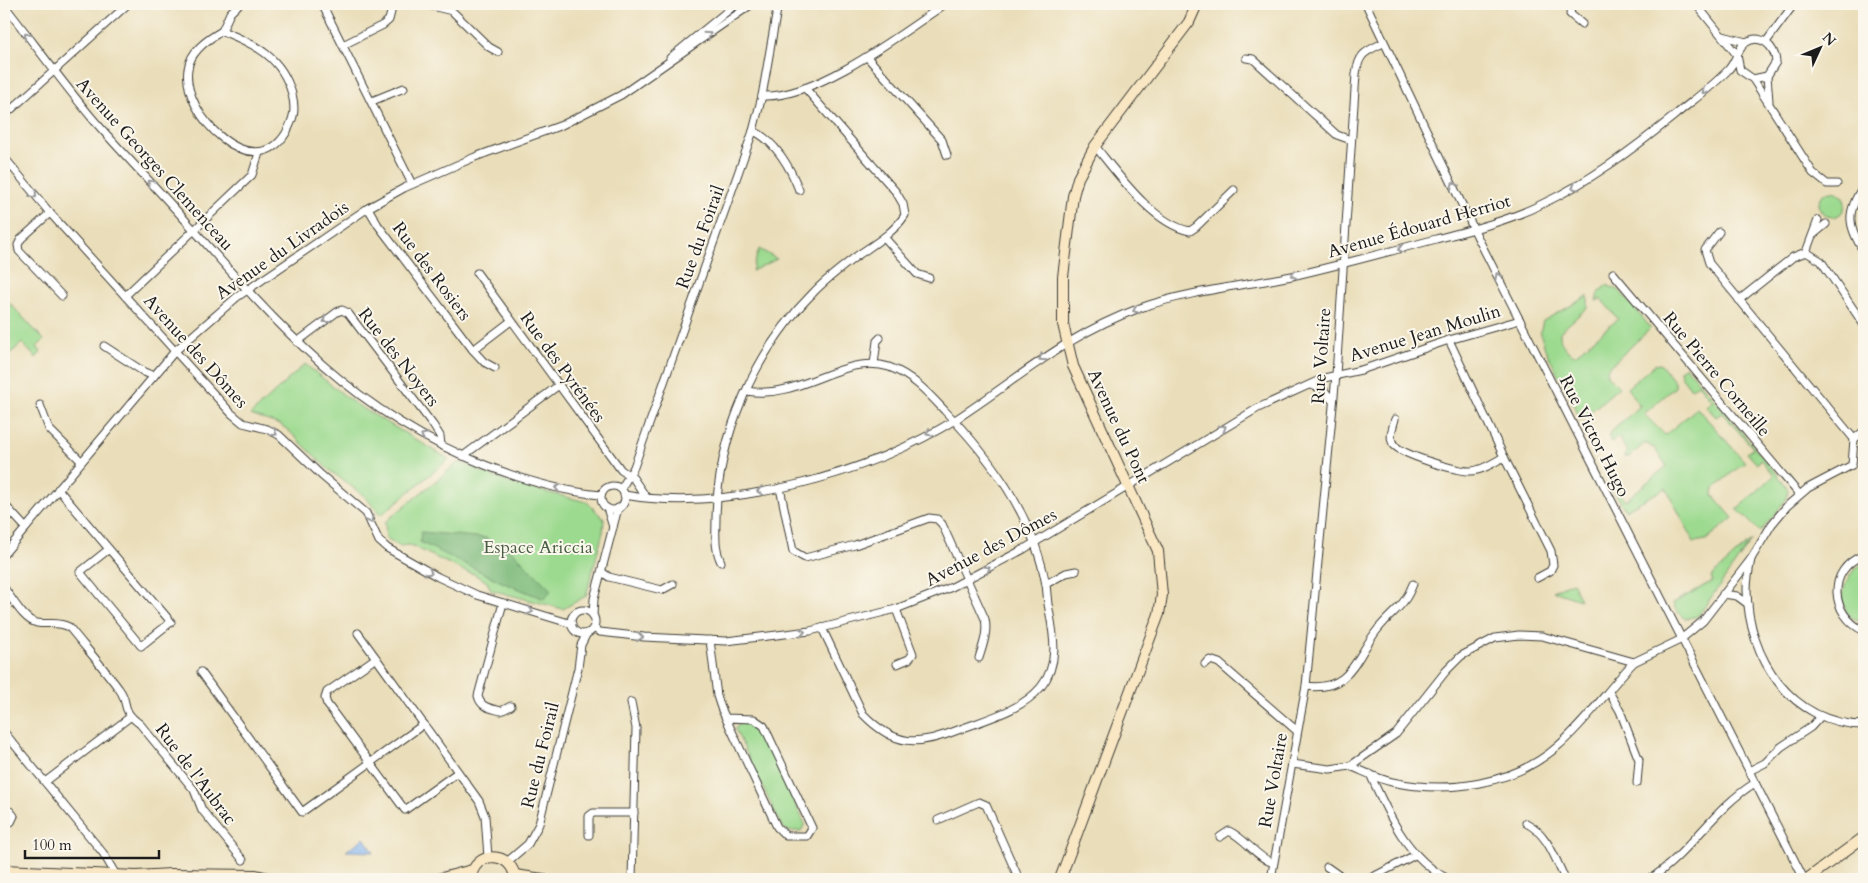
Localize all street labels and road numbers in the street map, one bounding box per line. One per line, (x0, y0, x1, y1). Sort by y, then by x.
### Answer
street label: Avenue Georges Clemenceau (70, 72, 239, 256)
street label: Rue du Foirail (670, 181, 731, 293)
street label: Avenue Édouard Herriot (1325, 188, 1514, 265)
street label: Avenue du Livradois (211, 195, 354, 306)
street label: Rue des Rosiers (386, 217, 477, 326)
street label: Avenue des Dômes (138, 289, 254, 414)
street label: Avenue Jean Moulin (1347, 298, 1504, 368)
street label: Rue des Noyers (352, 303, 445, 412)
street label: Rue Pierre Corneille (1657, 306, 1776, 442)
street label: Rue des Pyrénées (514, 307, 611, 428)
street label: Rue Voltaire (1306, 307, 1337, 405)
street label: Avenue du Pont (1081, 365, 1156, 488)
street label: Rue Victor Hugo (1553, 371, 1636, 502)
street label: Avenue des Dômes (921, 502, 1061, 593)
street label: Rue du Foirail (515, 699, 566, 811)
street label: Rue de l'Aubrac (149, 718, 242, 830)
street label: Rue Voltaire (1253, 731, 1294, 830)

